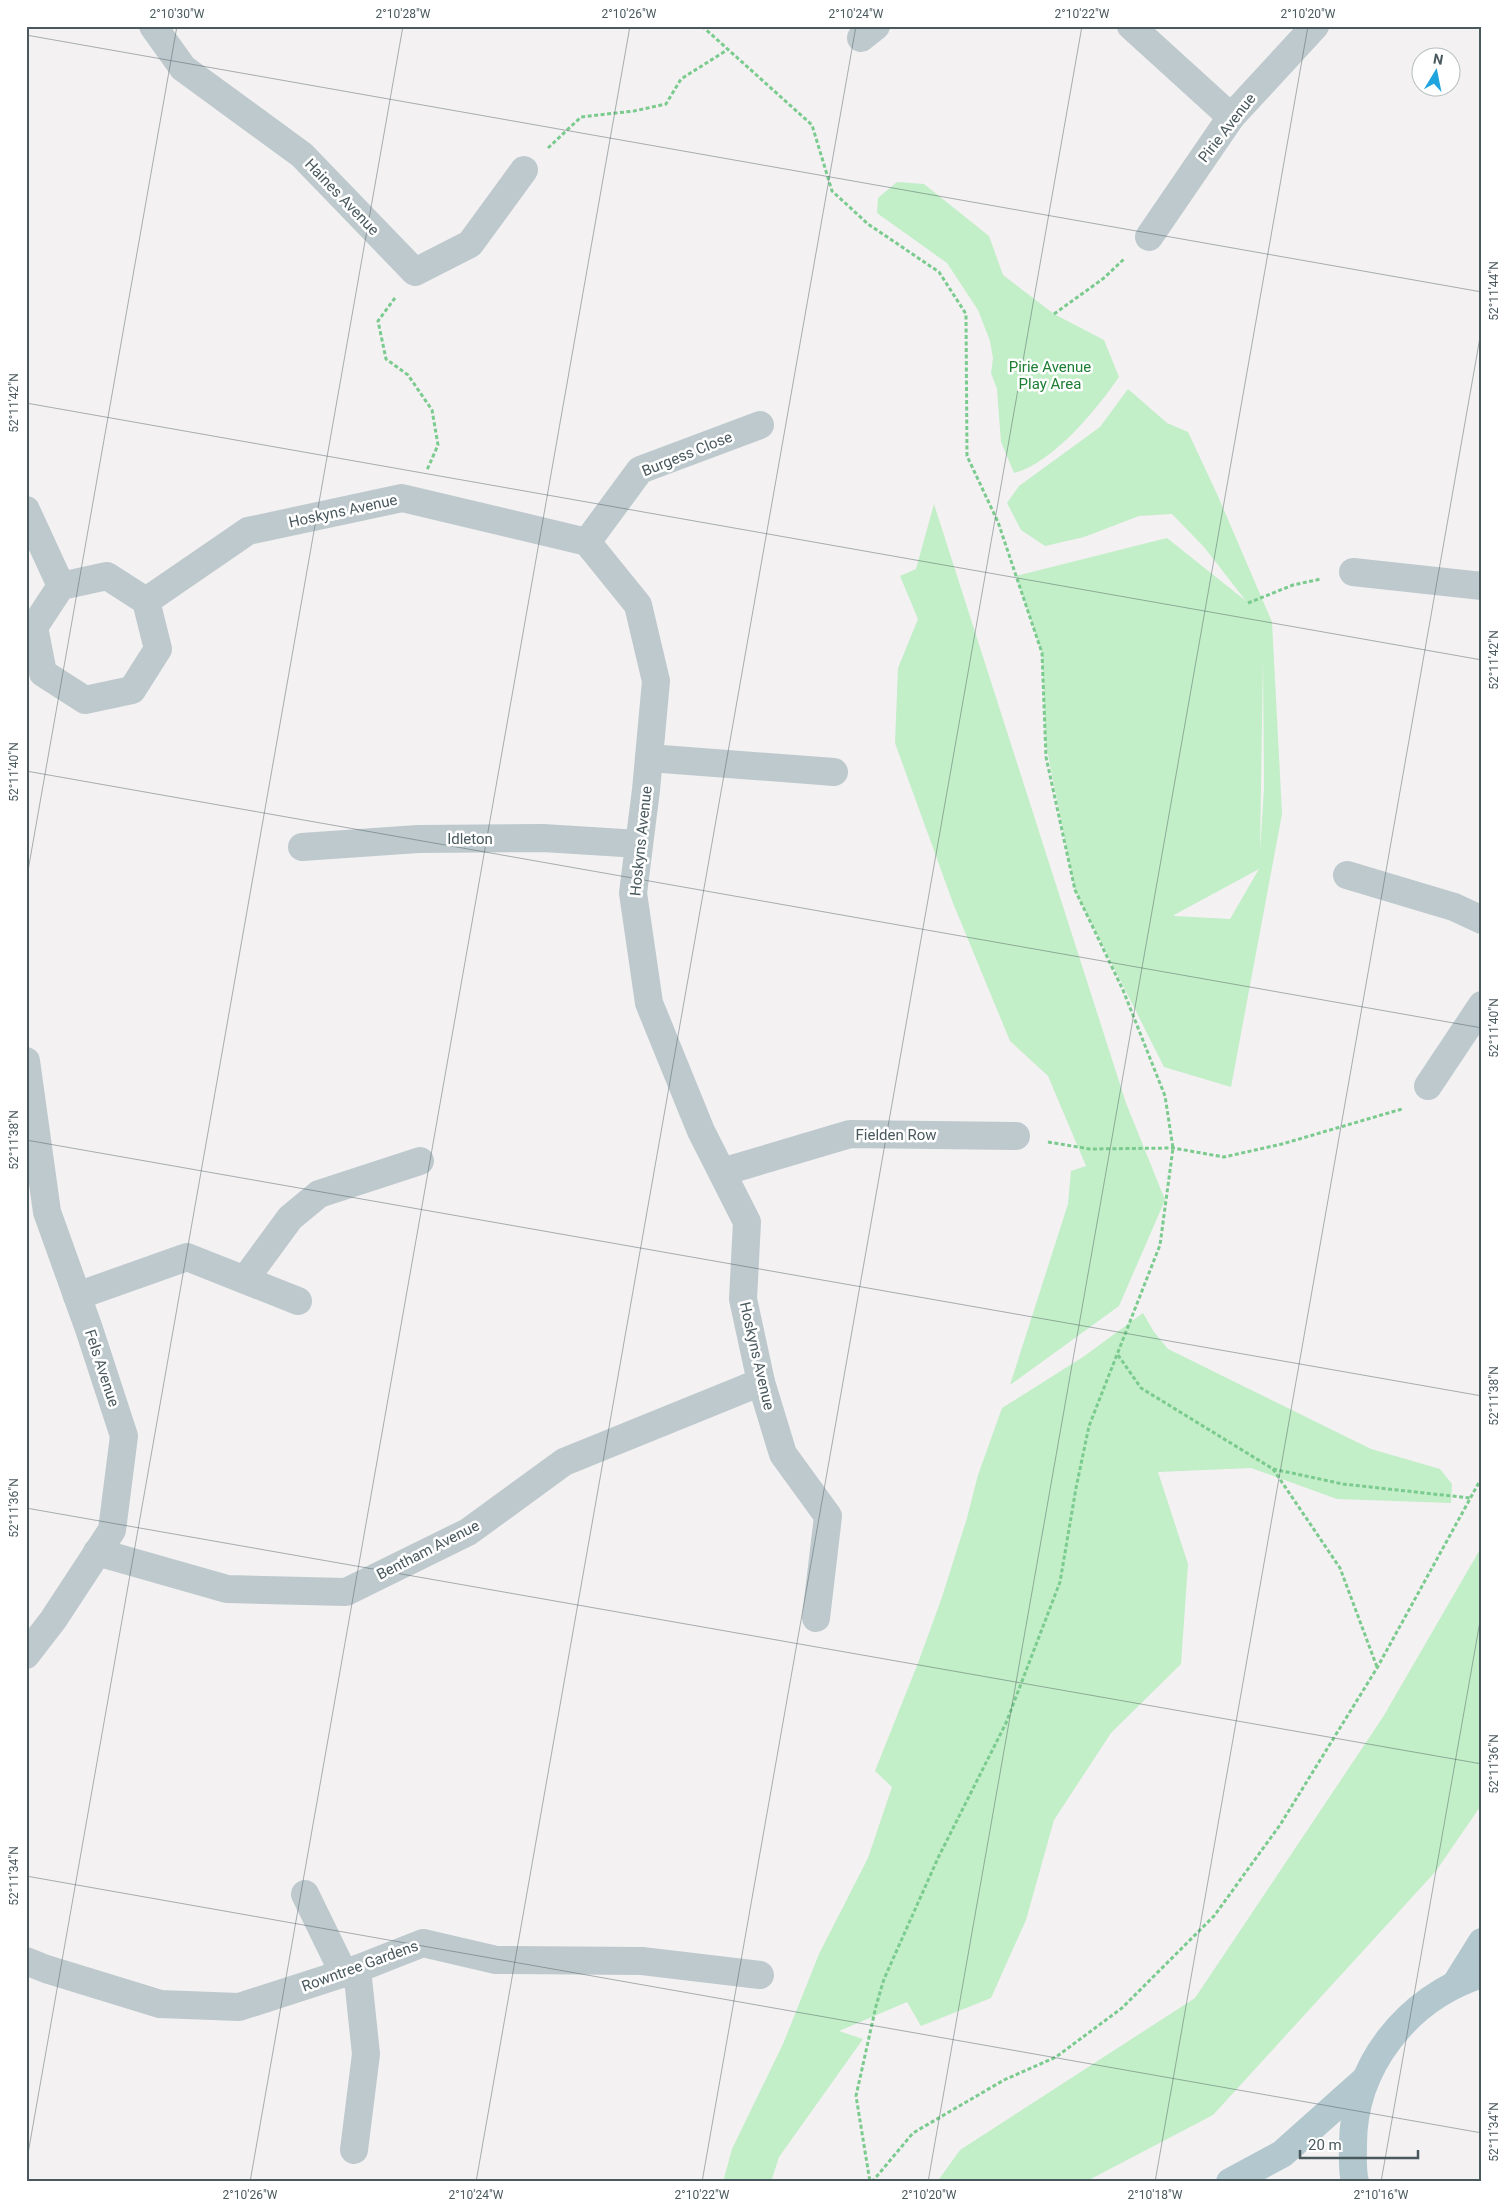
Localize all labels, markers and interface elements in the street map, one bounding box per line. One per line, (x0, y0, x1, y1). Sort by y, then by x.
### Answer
text: 2°10'30"W (150, 7, 205, 21)
text: 2°10'28"W (376, 7, 431, 21)
text: 2°10'26"W (602, 7, 657, 21)
text: 2°10'24"W (829, 7, 884, 21)
text: 2°10'22"W (1055, 7, 1110, 21)
text: 2°10'20"W (1281, 7, 1336, 21)
north arrow (1410, 48, 1460, 98)
text: N (1432, 50, 1445, 68)
street label: Pirie Avenue (1194, 90, 1260, 166)
street label: Haines Avenue (301, 155, 383, 239)
text: 52°11'44"N (1487, 261, 1501, 321)
park label: Pirie Avenue Play Area (1009, 358, 1091, 393)
text: 52°11'42"N (7, 373, 21, 433)
street label: Burgess Close (639, 428, 735, 480)
street label: Hoskyns Avenue (287, 491, 399, 531)
text: 52°11'42"N (1487, 630, 1501, 690)
text: 52°11'40"N (7, 742, 21, 802)
street label: Hoskyns Avenue (626, 785, 656, 897)
street label: Idleton (447, 830, 493, 848)
text: 52°11'40"N (1487, 998, 1501, 1058)
text: 52°11'38"N (7, 1110, 21, 1170)
street label: Fielden Row (855, 1126, 937, 1144)
street label: Hoskyns Avenue (736, 1300, 778, 1412)
street label: Fels Avenue (81, 1327, 123, 1409)
text: 52°11'38"N (1487, 1366, 1501, 1426)
text: 52°11'36"N (7, 1478, 21, 1538)
street label: Bentham Avenue (374, 1516, 482, 1584)
text: 52°11'36"N (1487, 1734, 1501, 1794)
text: 52°11'34"N (7, 1846, 21, 1906)
street label: Rowntree Gardens (299, 1937, 421, 1995)
text: 52°11'34"N (1487, 2102, 1501, 2162)
scale bar (1300, 2128, 1418, 2160)
text: 20 m (1308, 2136, 1342, 2154)
text: 2°10'26"W (223, 2188, 278, 2202)
text: 2°10'24"W (449, 2188, 504, 2202)
text: 2°10'22"W (675, 2188, 730, 2202)
text: 2°10'20"W (902, 2188, 957, 2202)
text: 2°10'18"W (1128, 2188, 1183, 2202)
text: 2°10'16"W (1354, 2188, 1409, 2202)

